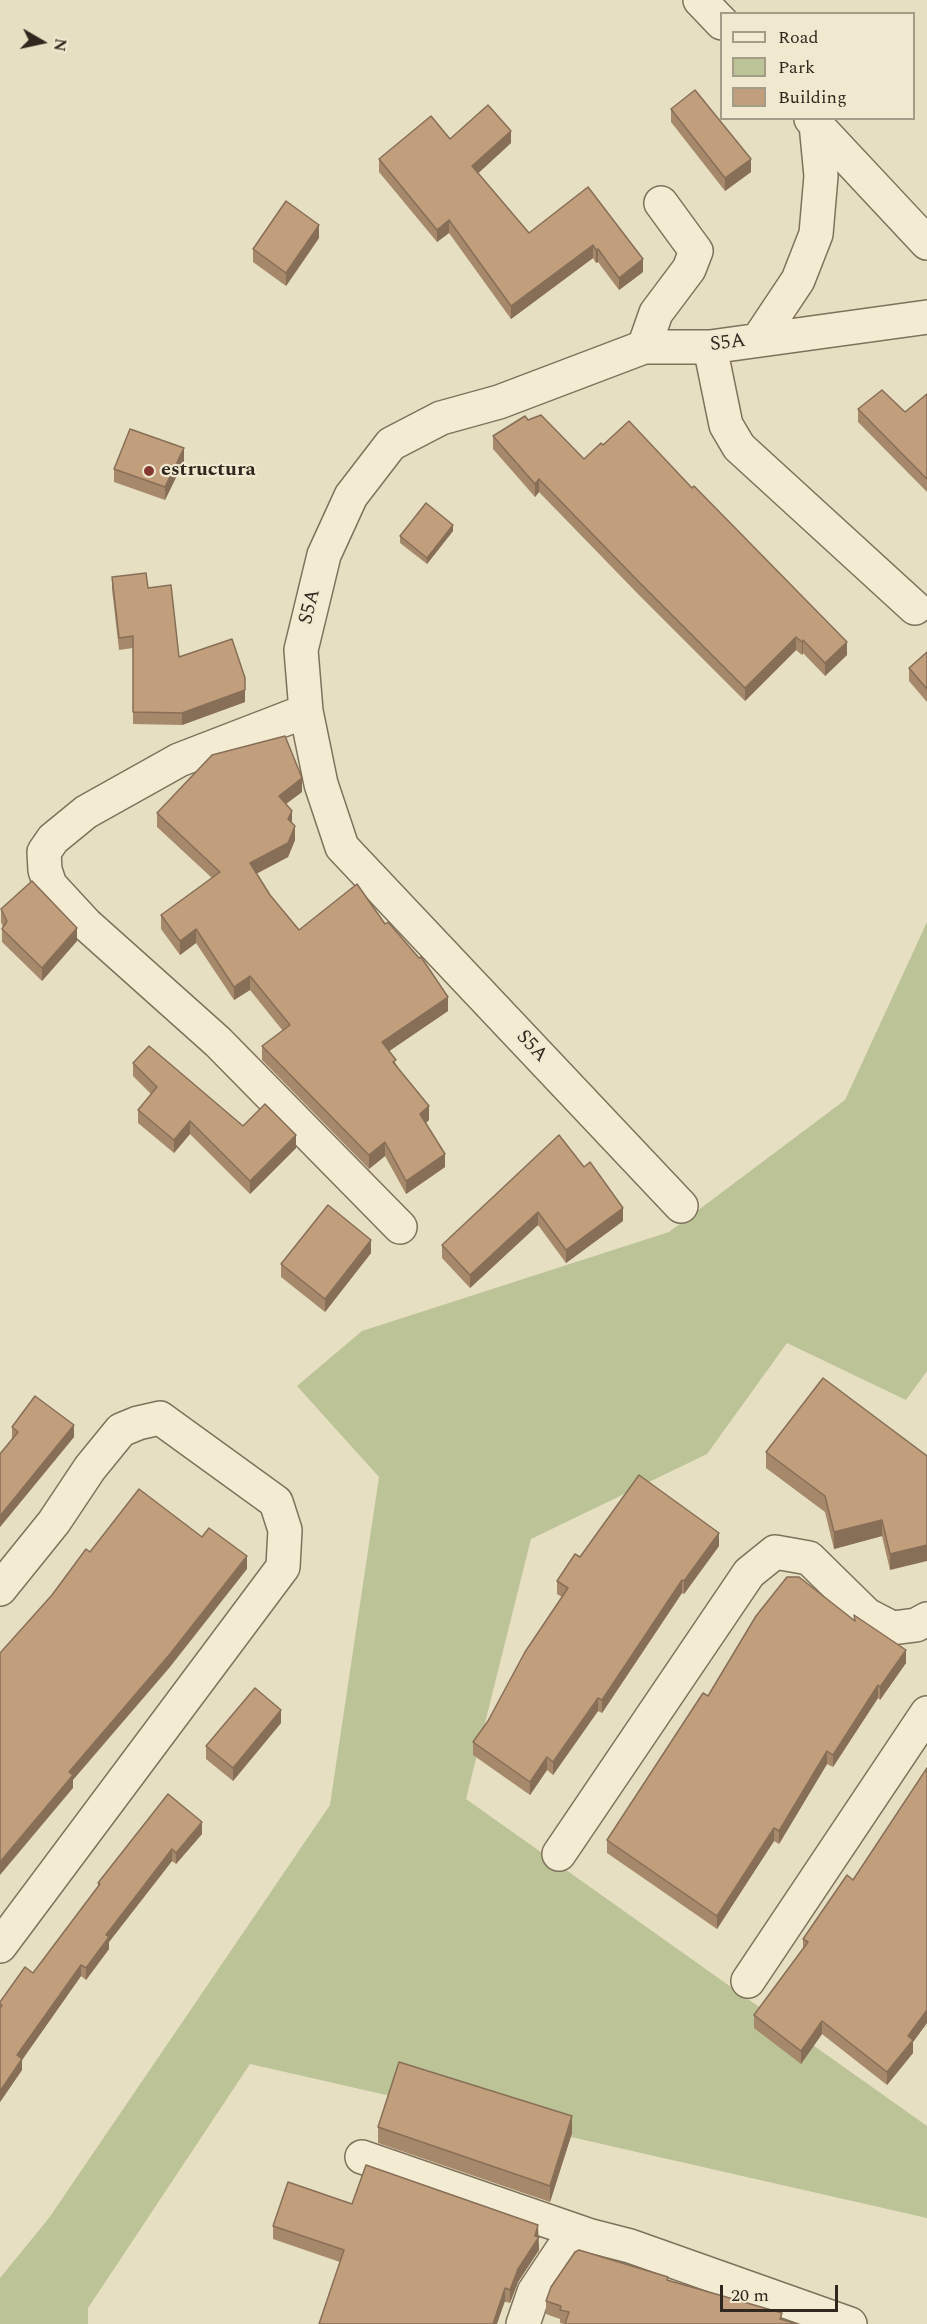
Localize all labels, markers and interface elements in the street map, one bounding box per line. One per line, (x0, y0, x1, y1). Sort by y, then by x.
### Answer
north arrow (12, 12, 72, 72)
legend (720, 12, 915, 120)
text: Road (778, 24, 819, 51)
text: N (47, 36, 73, 53)
text: Park (778, 54, 815, 81)
text: Building (778, 84, 847, 111)
street label: S5A (709, 330, 747, 358)
place label: estructura (161, 459, 256, 483)
marker: estructura (142, 464, 156, 478)
street label: S5A (295, 587, 327, 627)
street label: S5A (510, 1026, 552, 1068)
scale bar (723, 2273, 842, 2311)
text: 20 m (731, 2282, 769, 2309)

